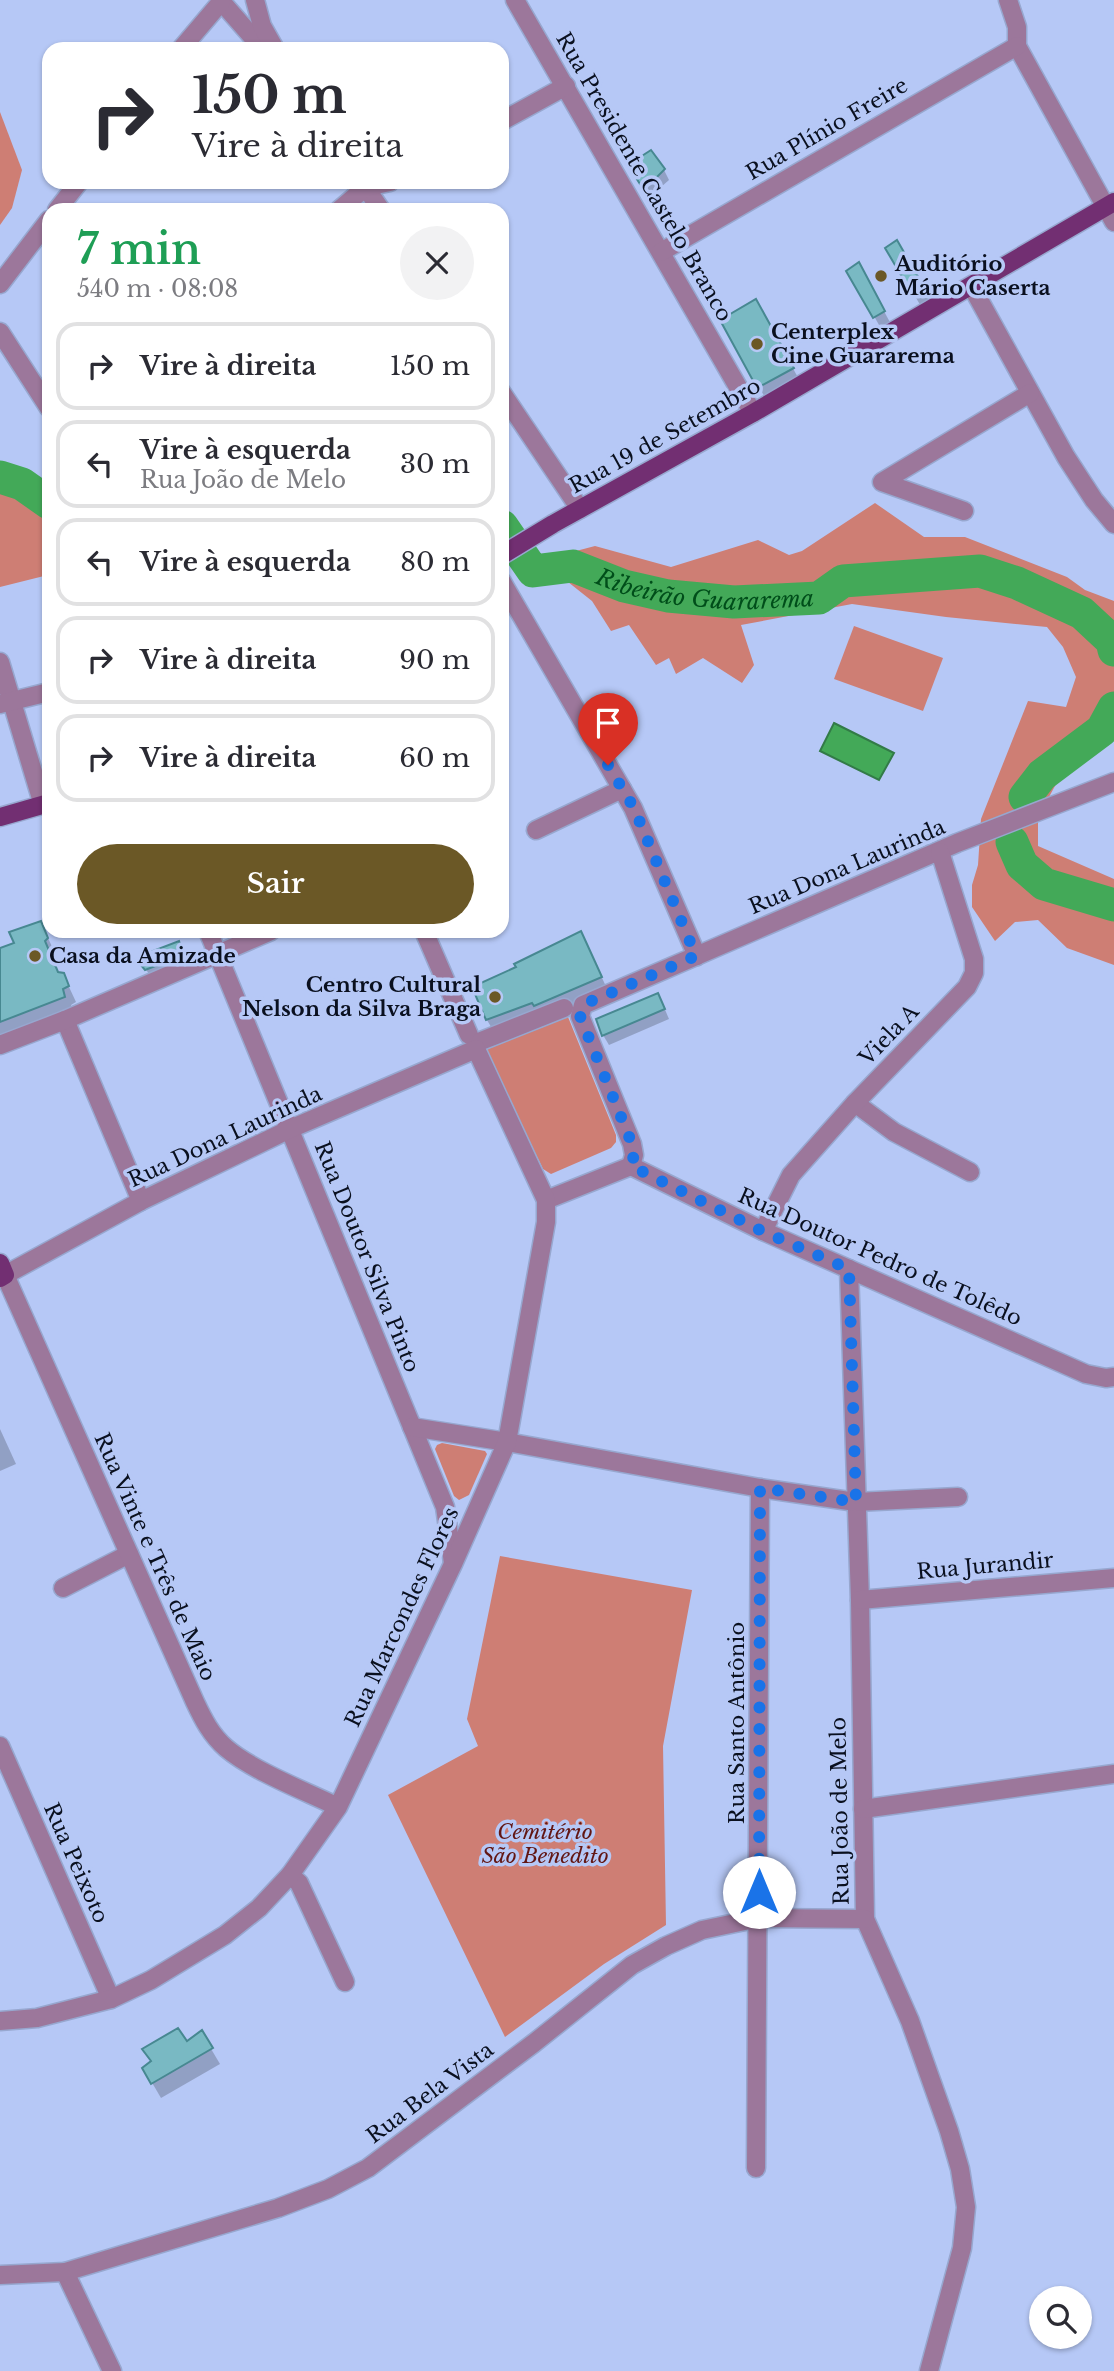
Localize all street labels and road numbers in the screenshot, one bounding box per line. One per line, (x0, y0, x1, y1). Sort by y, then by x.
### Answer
street label: Rua Presidente Castelo Branco (550, 28, 738, 326)
street label: Rua Plínio Freire (741, 72, 913, 186)
street label: Rua 19 de Setembro (565, 373, 765, 499)
street label: Rua Dona Laurinda (745, 814, 949, 920)
street label: Viela A (853, 998, 925, 1072)
street label: Rua Dona Laurinda (124, 1081, 326, 1193)
street label: Rua Doutor Silva Pinto (309, 1138, 425, 1376)
street label: Rua Doutor Pedro de Tolêdo (734, 1183, 1026, 1331)
street label: Rua Vinte e Três de Maio (88, 1429, 222, 1685)
street label: Rua Marcondes Flores (340, 1503, 464, 1731)
street label: Rua Jurandir (915, 1547, 1055, 1585)
street label: Rua Santo Antônio (724, 1622, 750, 1824)
street label: Rua João de Melo (825, 1717, 855, 1905)
street label: Rua Peixoto (38, 1799, 114, 1927)
street label: Rua Bela Vista (361, 2037, 499, 2149)

